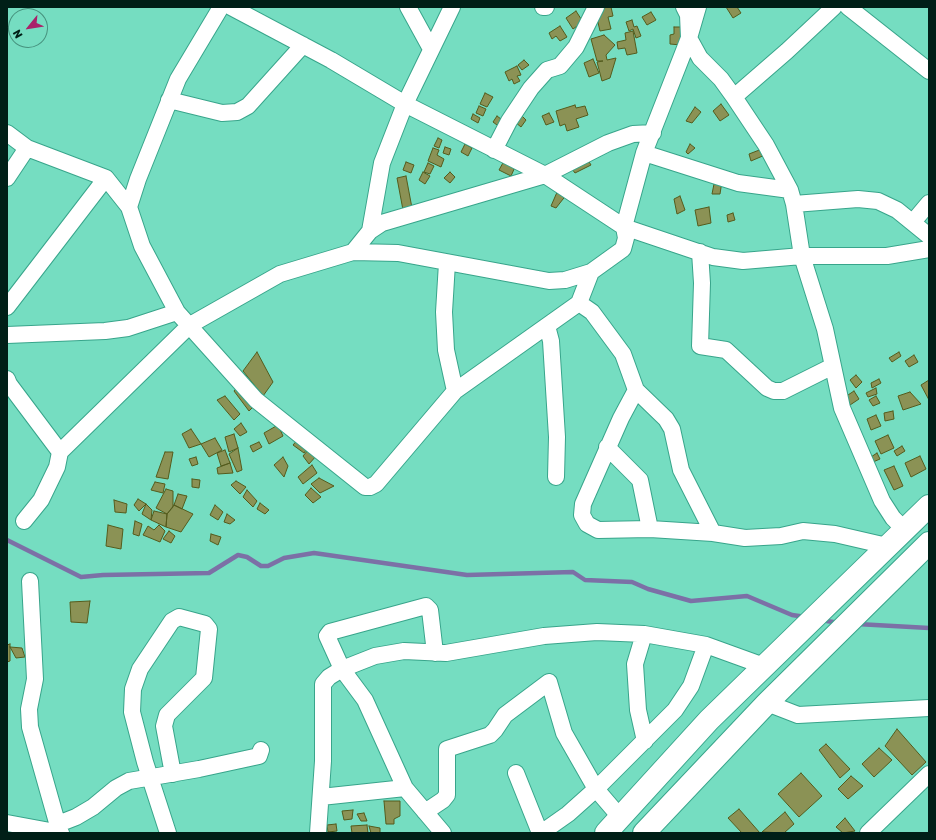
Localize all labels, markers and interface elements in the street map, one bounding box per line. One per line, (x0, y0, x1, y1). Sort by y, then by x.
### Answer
north arrow (8, 8, 48, 48)
text: N (10, 27, 26, 40)

